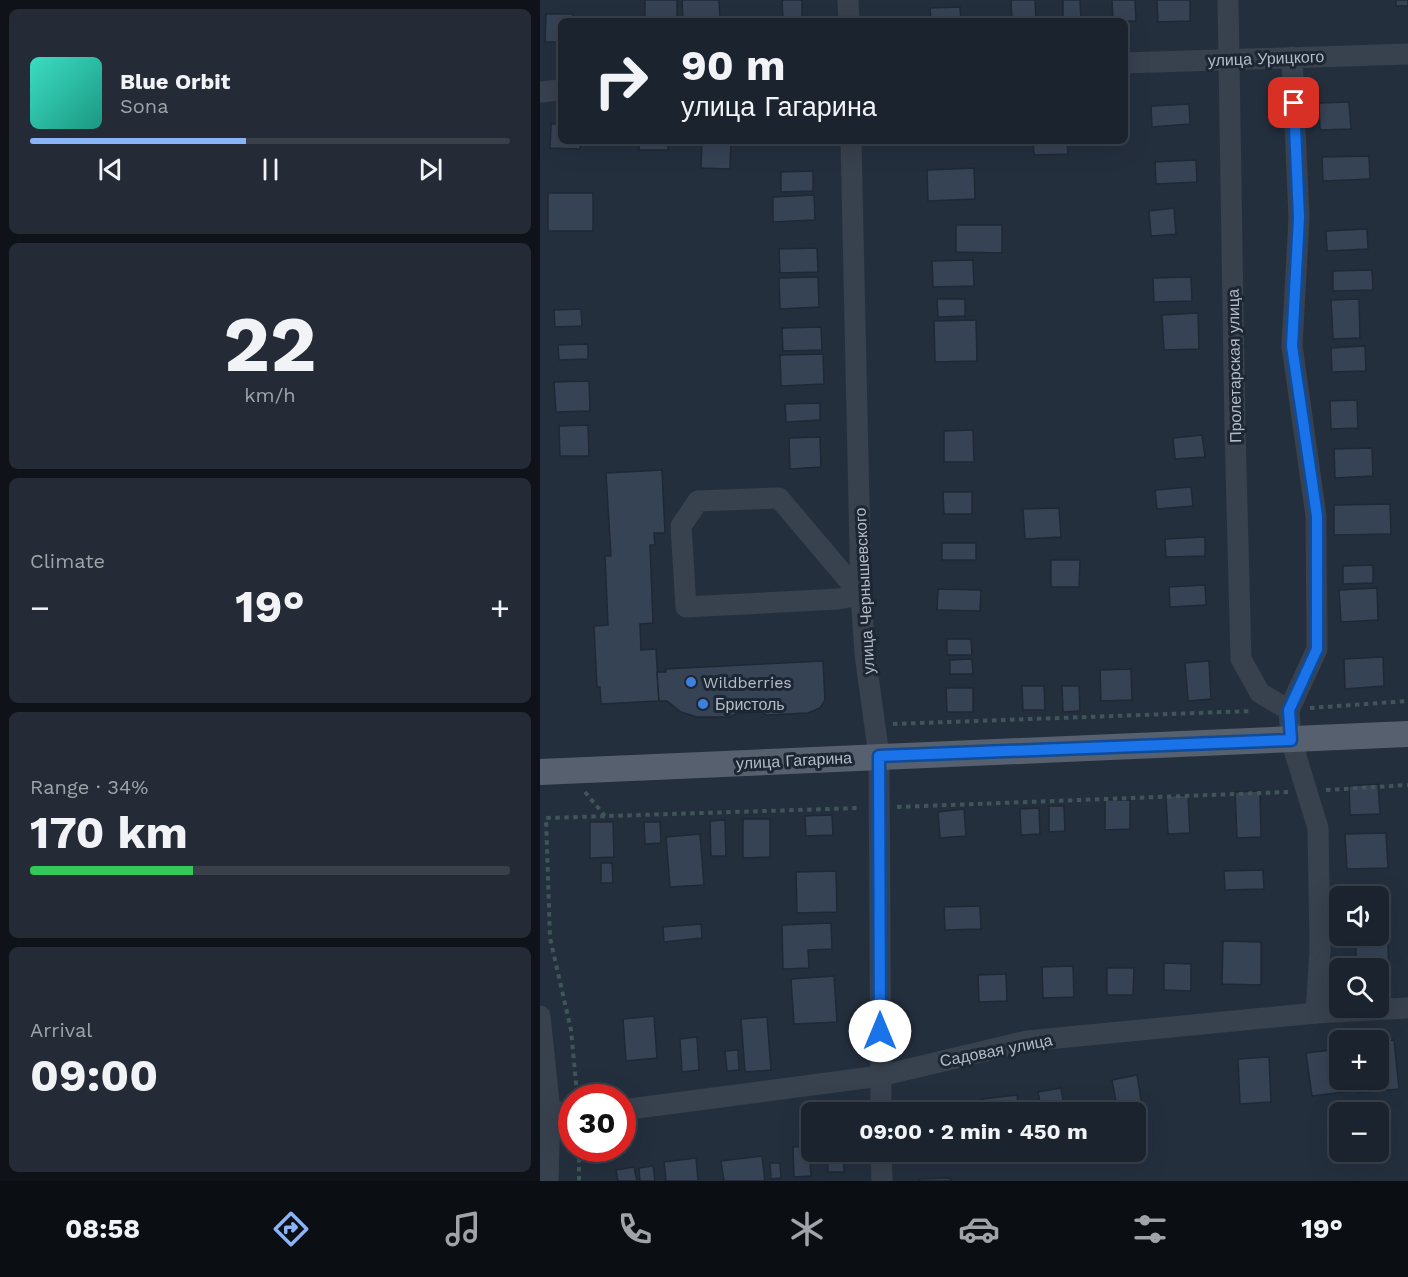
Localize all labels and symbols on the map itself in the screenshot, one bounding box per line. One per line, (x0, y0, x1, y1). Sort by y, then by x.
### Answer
street label: улица Урицкого (1208, 47, 1325, 70)
pin (1268, 77, 1319, 128)
street label: Пролетарская улица (1224, 289, 1245, 443)
street label: улица Чернышевского (851, 507, 878, 675)
place label: Wildberries (703, 673, 792, 692)
marker: Wildberries (684, 675, 698, 689)
place label: Бристоль (715, 695, 785, 714)
marker: Бристоль (696, 697, 710, 711)
street label: улица Гагарина (736, 748, 853, 773)
position arrow (848, 999, 912, 1063)
street label: Садовая улица (938, 1030, 1054, 1071)
speed limit sign: 30 (558, 1084, 636, 1162)

